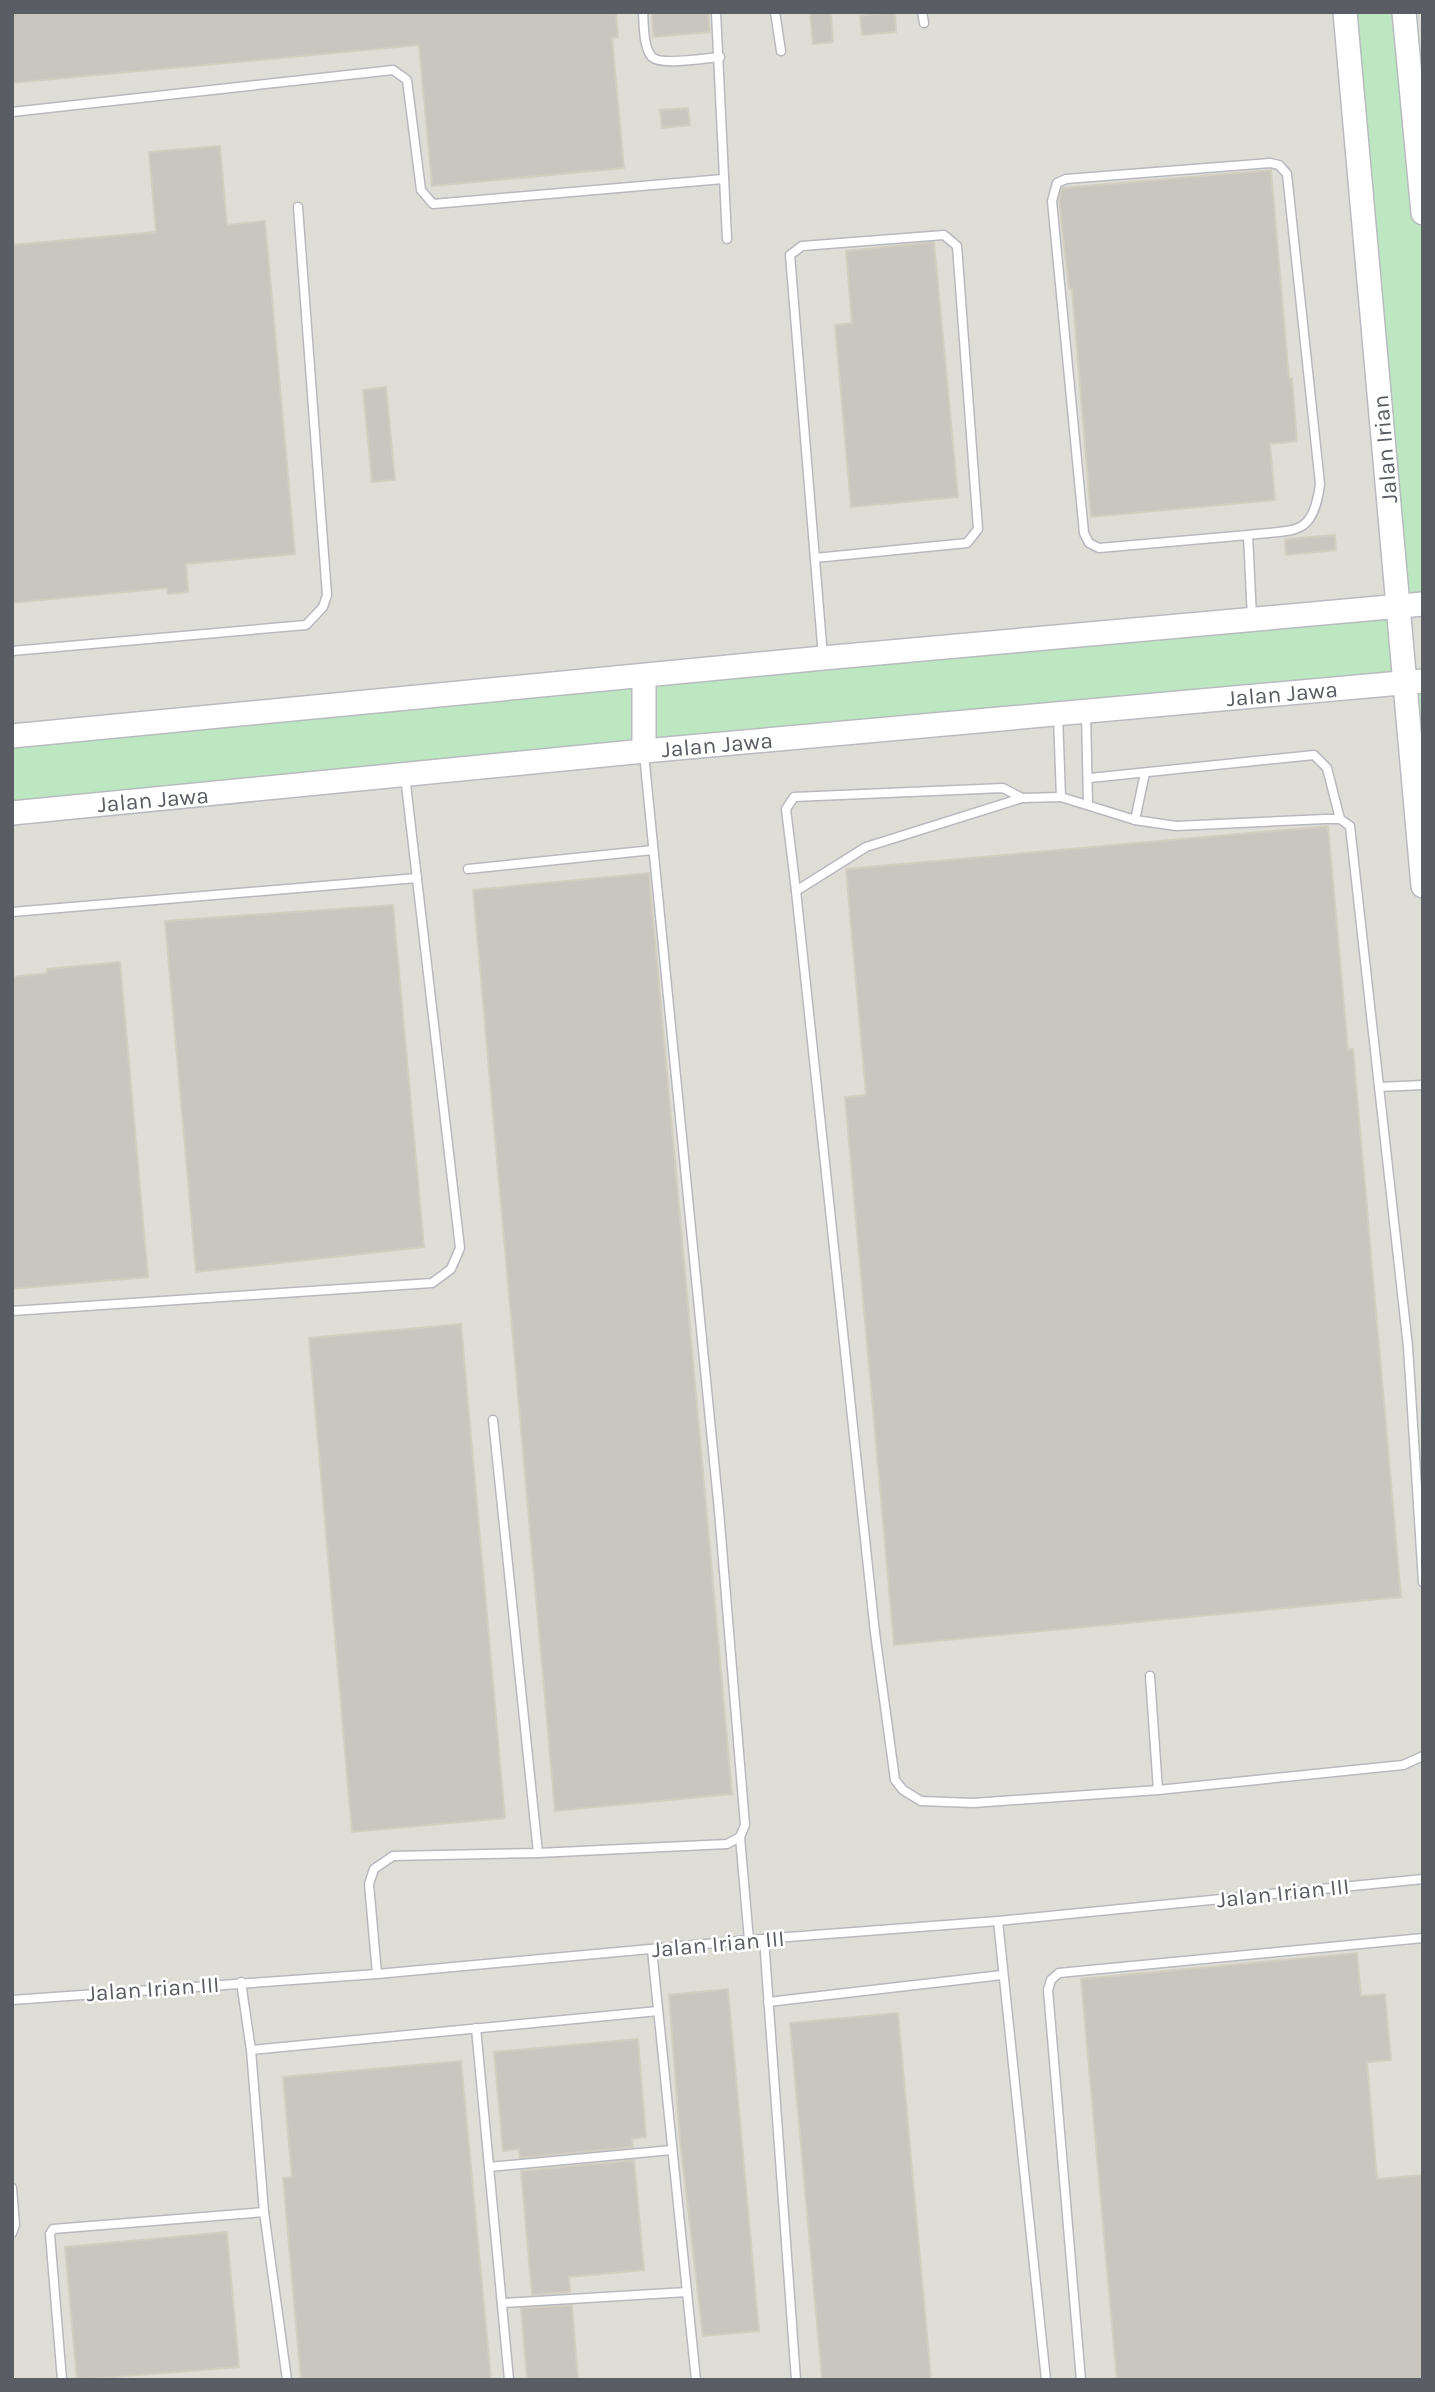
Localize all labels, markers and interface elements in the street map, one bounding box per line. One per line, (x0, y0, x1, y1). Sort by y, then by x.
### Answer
street label: Jalan Irian (1367, 394, 1403, 504)
street label: Jalan Jawa (1225, 676, 1339, 712)
street label: Jalan Jawa (660, 727, 774, 763)
street label: Jalan Jawa (96, 782, 210, 818)
street label: Jalan Irian III (1215, 1873, 1351, 1913)
street label: Jalan Irian III (650, 1925, 786, 1963)
street label: Jalan Irian III (86, 1971, 220, 2007)

